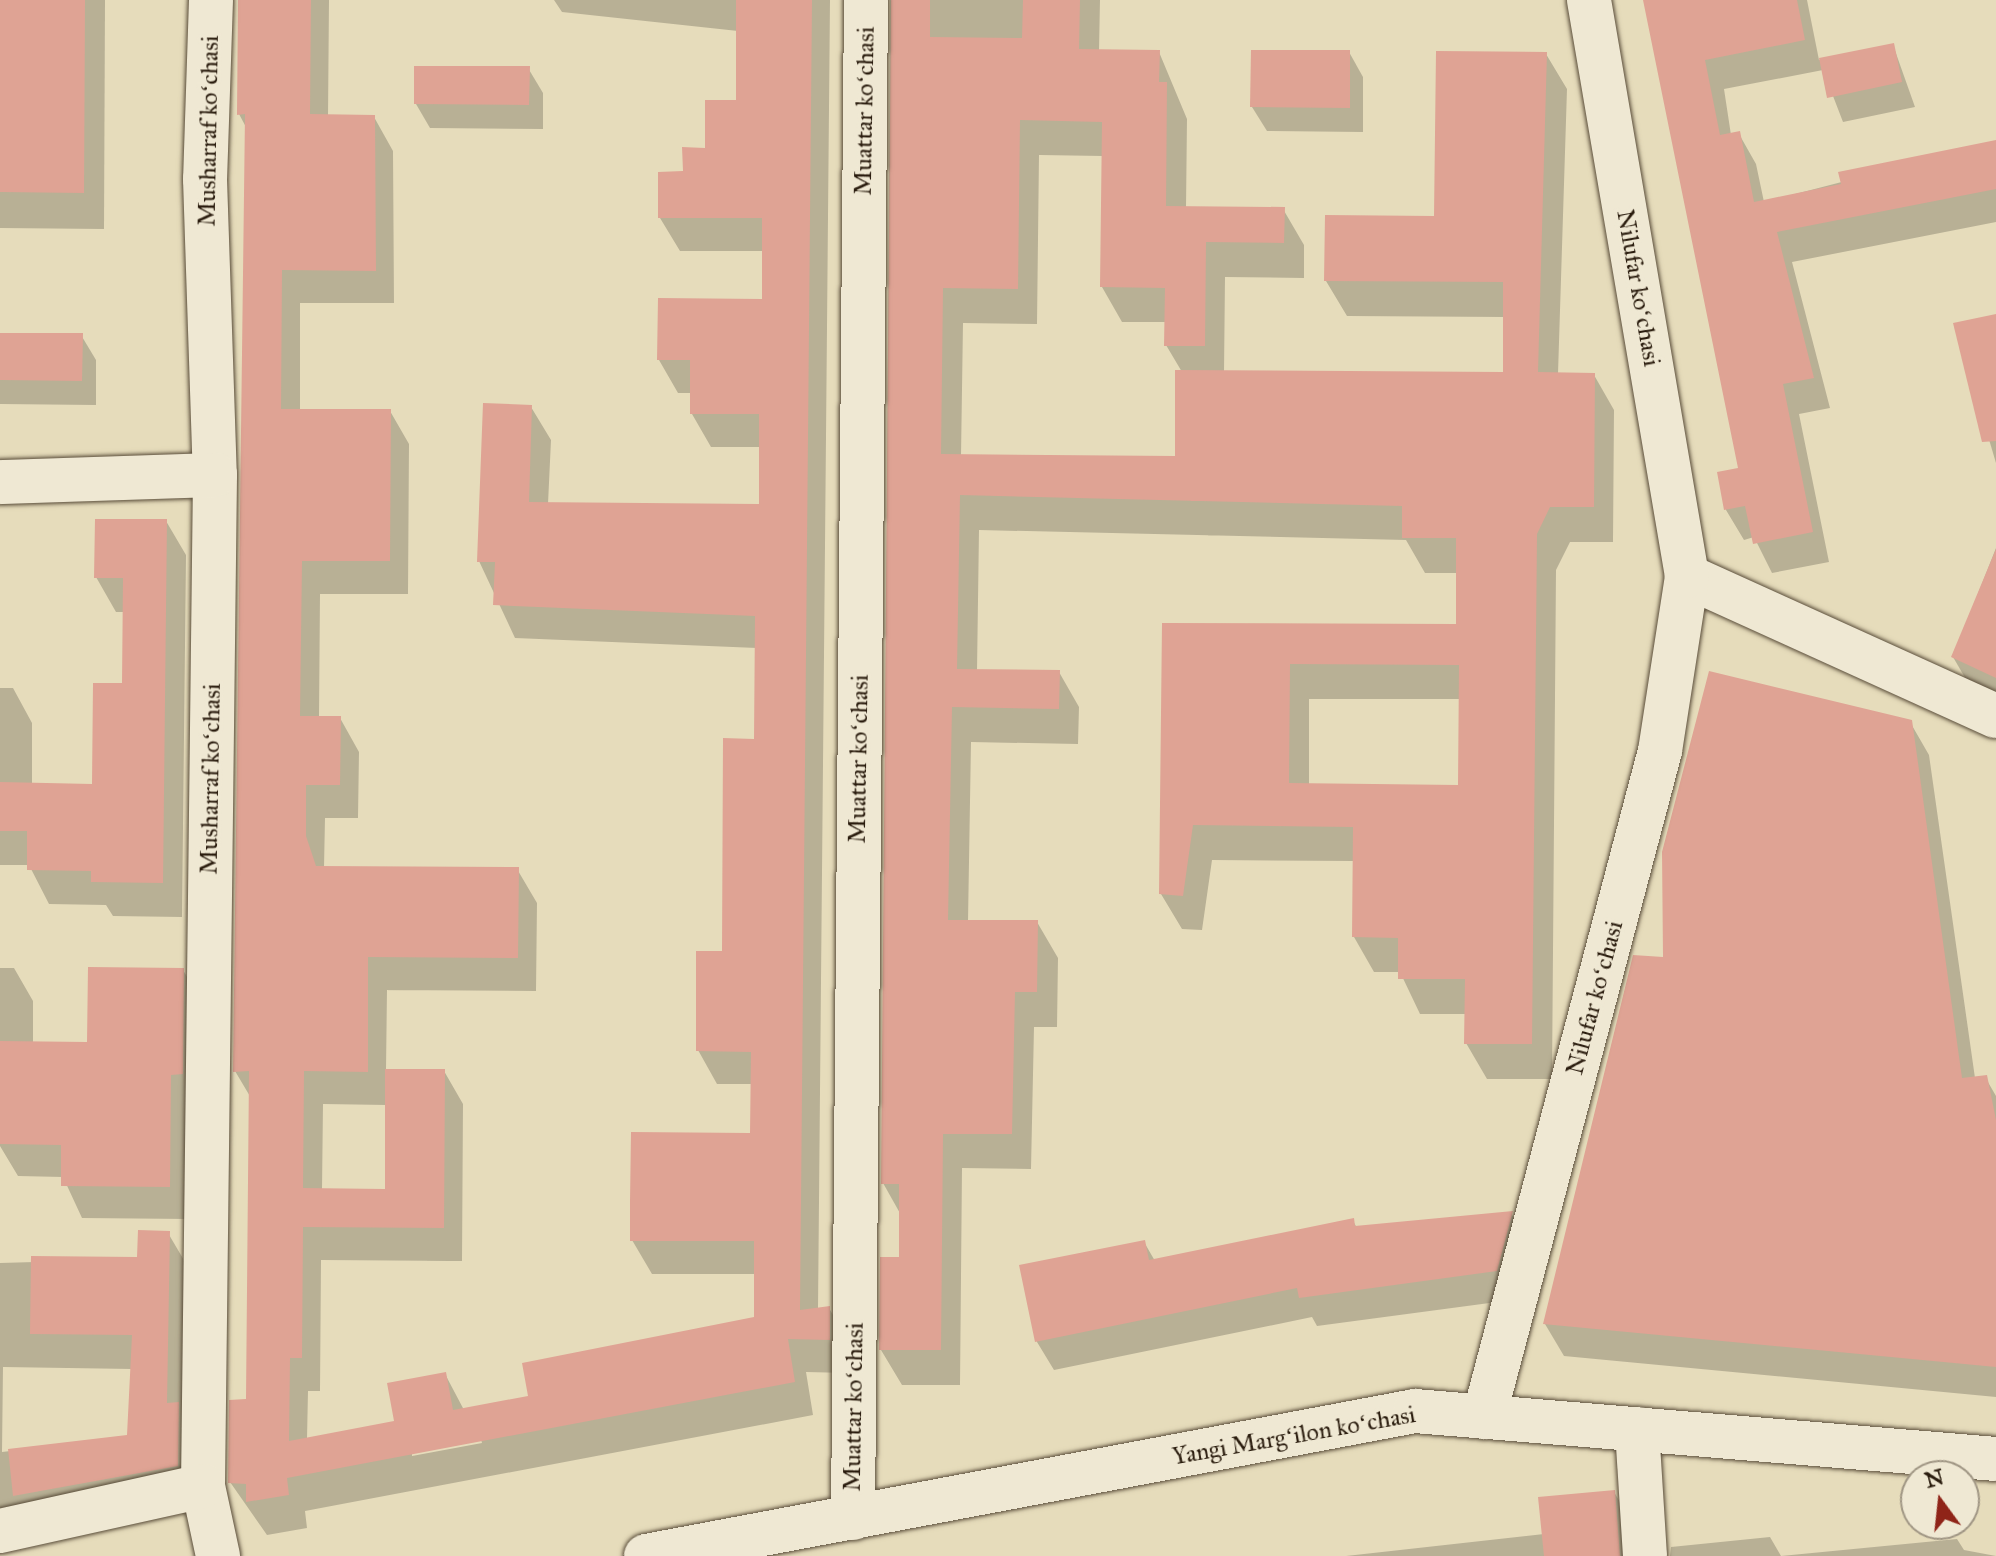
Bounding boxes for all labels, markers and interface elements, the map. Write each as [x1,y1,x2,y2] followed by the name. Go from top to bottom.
[849,26,881,196] street label: Muattar koʻchasi
[193,35,225,227] street label: Musharraf koʻchasi
[1610,207,1666,369] street label: Nilufar koʻchasi
[843,674,875,844] street label: Muattar koʻchasi
[195,683,227,875] street label: Musharraf koʻchasi
[1561,918,1629,1078] street label: Nilufar koʻchasi
[838,1322,870,1492] street label: Muattar koʻchasi
[1170,1400,1418,1472] street label: Yangi Margʻilon koʻchasi
[1900,1460,1980,1540] north arrow
[1922,1463,1947,1494] text: N

